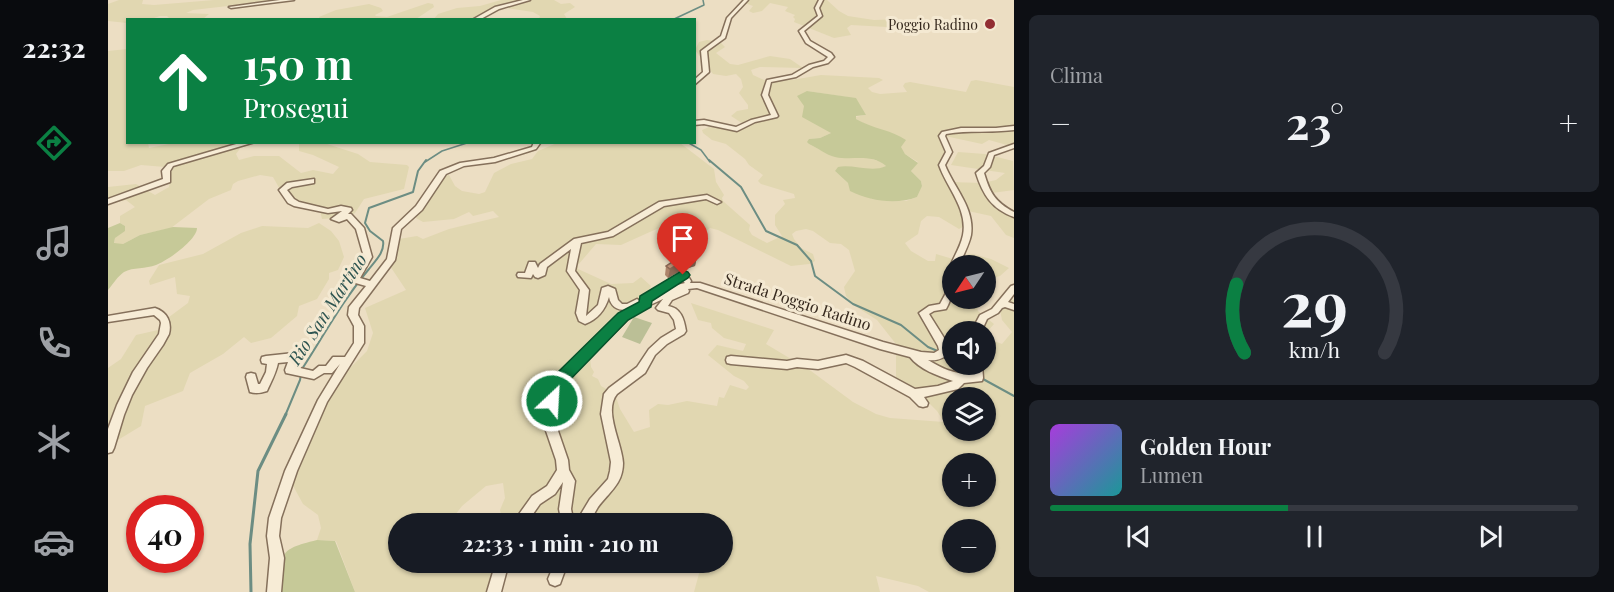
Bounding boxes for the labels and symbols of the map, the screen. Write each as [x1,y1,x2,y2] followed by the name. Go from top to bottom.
[888,15,978,34] place label: Poggio Radino
[983,17,997,31] marker: Poggio Radino
[657,213,708,275] pin
[282,249,372,370] water label: Rio San Martino
[942,255,996,309] north arrow
[722,267,874,335] street label: Strada Poggio Radino
[520,369,584,433] position arrow
[126,495,204,573] speed limit sign: 40

